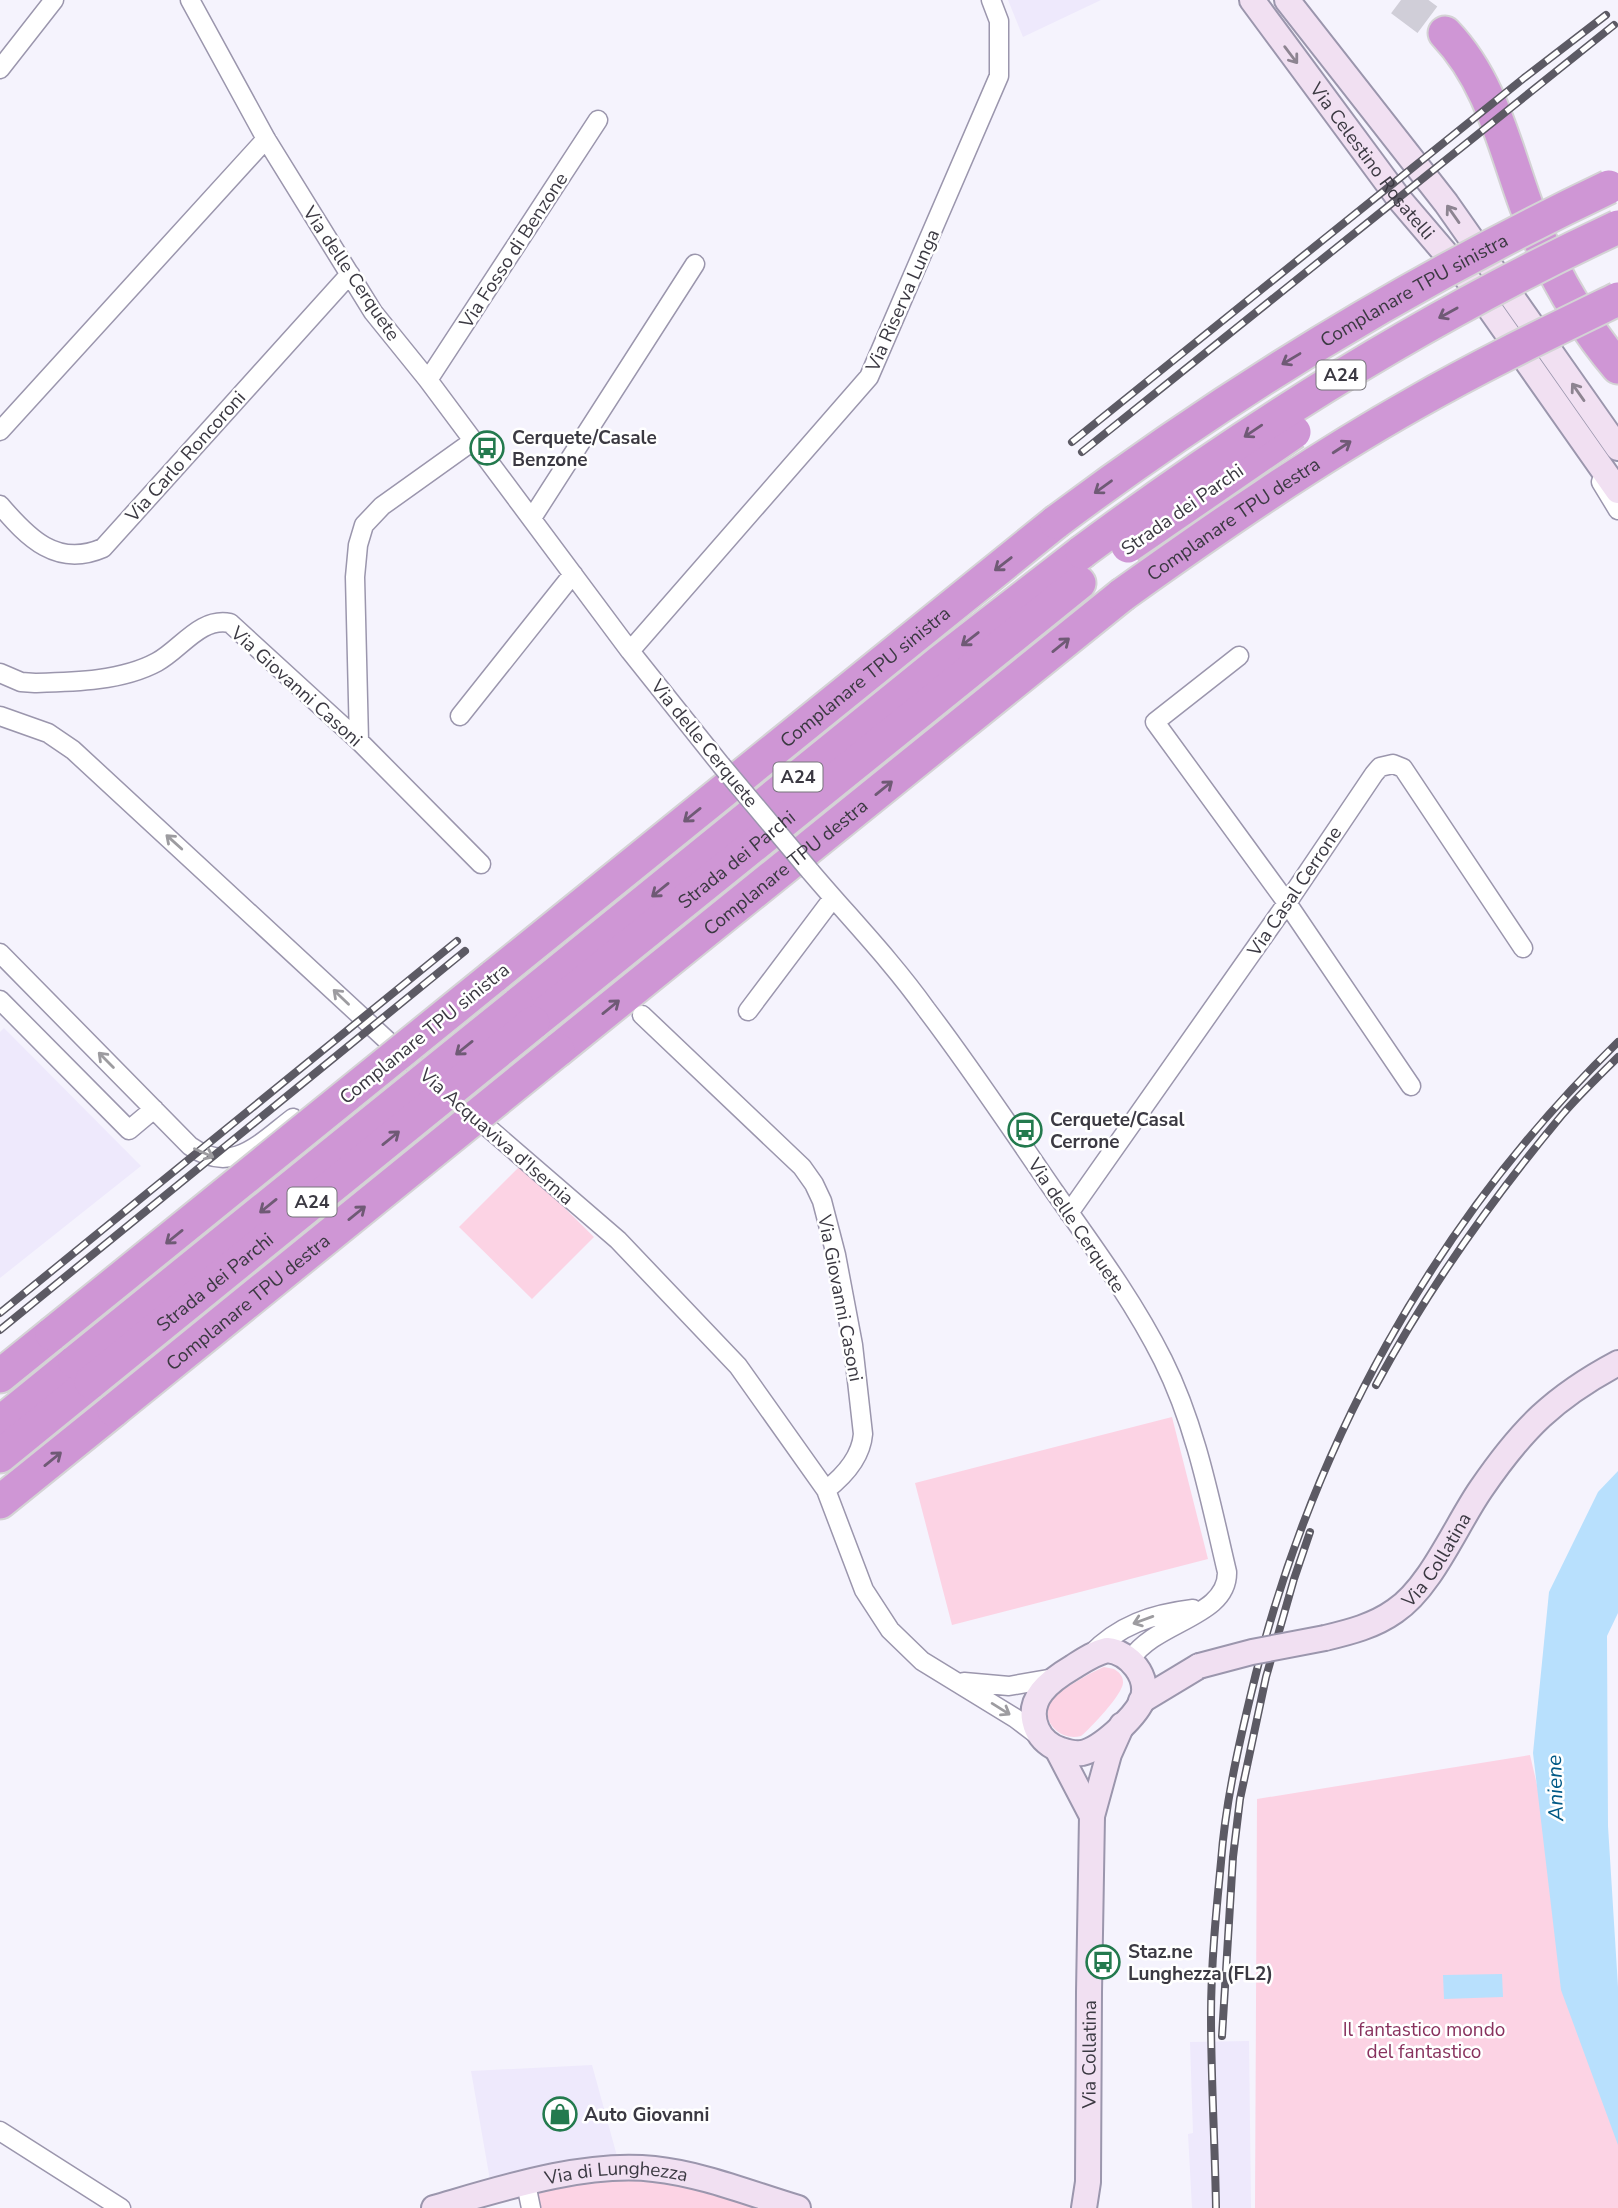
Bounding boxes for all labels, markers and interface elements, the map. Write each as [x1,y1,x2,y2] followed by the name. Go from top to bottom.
[1284,45,1299,64] one-way arrow
[1303,77,1440,246] street label: Via Celestino Rosatelli
[453,168,574,334] street label: Via Fosso di Benzone
[296,200,406,346] street label: Via delle Cerquete
[1446,205,1461,224] one-way arrow
[859,225,946,377] street label: Via Riserva Lunga
[1315,227,1513,354] street label: Complanare TPU sinistra
[1438,306,1458,320] one-way arrow
[1281,353,1301,367] one-way arrow
[1316,360,1366,390] road number: A24
[1571,383,1586,402] one-way arrow
[119,385,252,529] street label: Via Carlo Roncoroni
[1244,424,1263,438] one-way arrow
[512,425,657,473] place label: Cerquete/Casale Benzone
[468,429,506,467] bus stop icon: Cerquete/Casale Benzone
[1331,440,1351,454] one-way arrow
[1142,451,1325,587] street label: Complanare TPU destra
[1116,458,1249,562] street label: Strada dei Parchi
[1094,480,1113,494] one-way arrow
[994,557,1012,572] one-way arrow
[775,601,956,754] street label: Complanare TPU sinistra
[224,620,368,753] street label: Via Giovanni Casoni
[961,631,980,646] one-way arrow
[1051,637,1069,652] one-way arrow
[644,674,764,813] street label: Via delle Cerquete
[774,762,822,792] road number: A24
[874,780,892,795] one-way arrow
[698,793,874,942] street label: Complanare TPU destra
[673,805,801,915] street label: Strada dei Parchi
[684,807,702,823] one-way arrow
[1241,821,1348,963] street label: Via Casal Cerrone
[166,834,183,851] one-way arrow
[651,882,669,897] one-way arrow
[334,957,515,1110] street label: Complanare TPU sinistra
[332,989,350,1005] one-way arrow
[601,1000,620,1015] one-way arrow
[456,1040,474,1056] one-way arrow
[98,1052,115,1069] one-way arrow
[413,1062,579,1211] street label: Via Acquaviva d'Isernia
[1050,1107,1185,1155] place label: Cerquete/Casal Cerrone
[1006,1111,1044,1149] bus stop icon: Cerquete/Casal Cerrone
[382,1130,400,1146] one-way arrow
[193,1147,214,1160] one-way arrow
[1021,1152,1131,1298] street label: Via delle Cerquete
[288,1188,336,1217] road number: A24
[259,1199,277,1214] one-way arrow
[348,1205,366,1220] one-way arrow
[811,1212,869,1384] street label: Via Giovanni Casoni
[151,1227,279,1338] street label: Strada dei Parchi
[161,1228,336,1377] street label: Complanare TPU destra
[165,1229,183,1244] one-way arrow
[43,1452,62,1467] one-way arrow
[1396,1508,1478,1614] street label: Via Collatina
[1133,1615,1155,1627] one-way arrow
[990,1703,1010,1717] one-way arrow
[1540,1754,1570,1823] water label: Aniene
[1128,1939,1273,1987] place label: Staz.ne Lunghezza (FL2)
[1084,1943,1122,1981] bus stop icon: Staz.ne Lunghezza (FL2)
[1076,2000,1103,2110] street label: Via Collatina
[1343,2017,1505,2065] park label: Il fantastico mondo del fantastico
[541,2095,579,2133] shop icon: Auto Giovanni
[584,2102,709,2128] place label: Auto Giovanni
[542,2156,690,2192] street label: Via di Lunghezza

